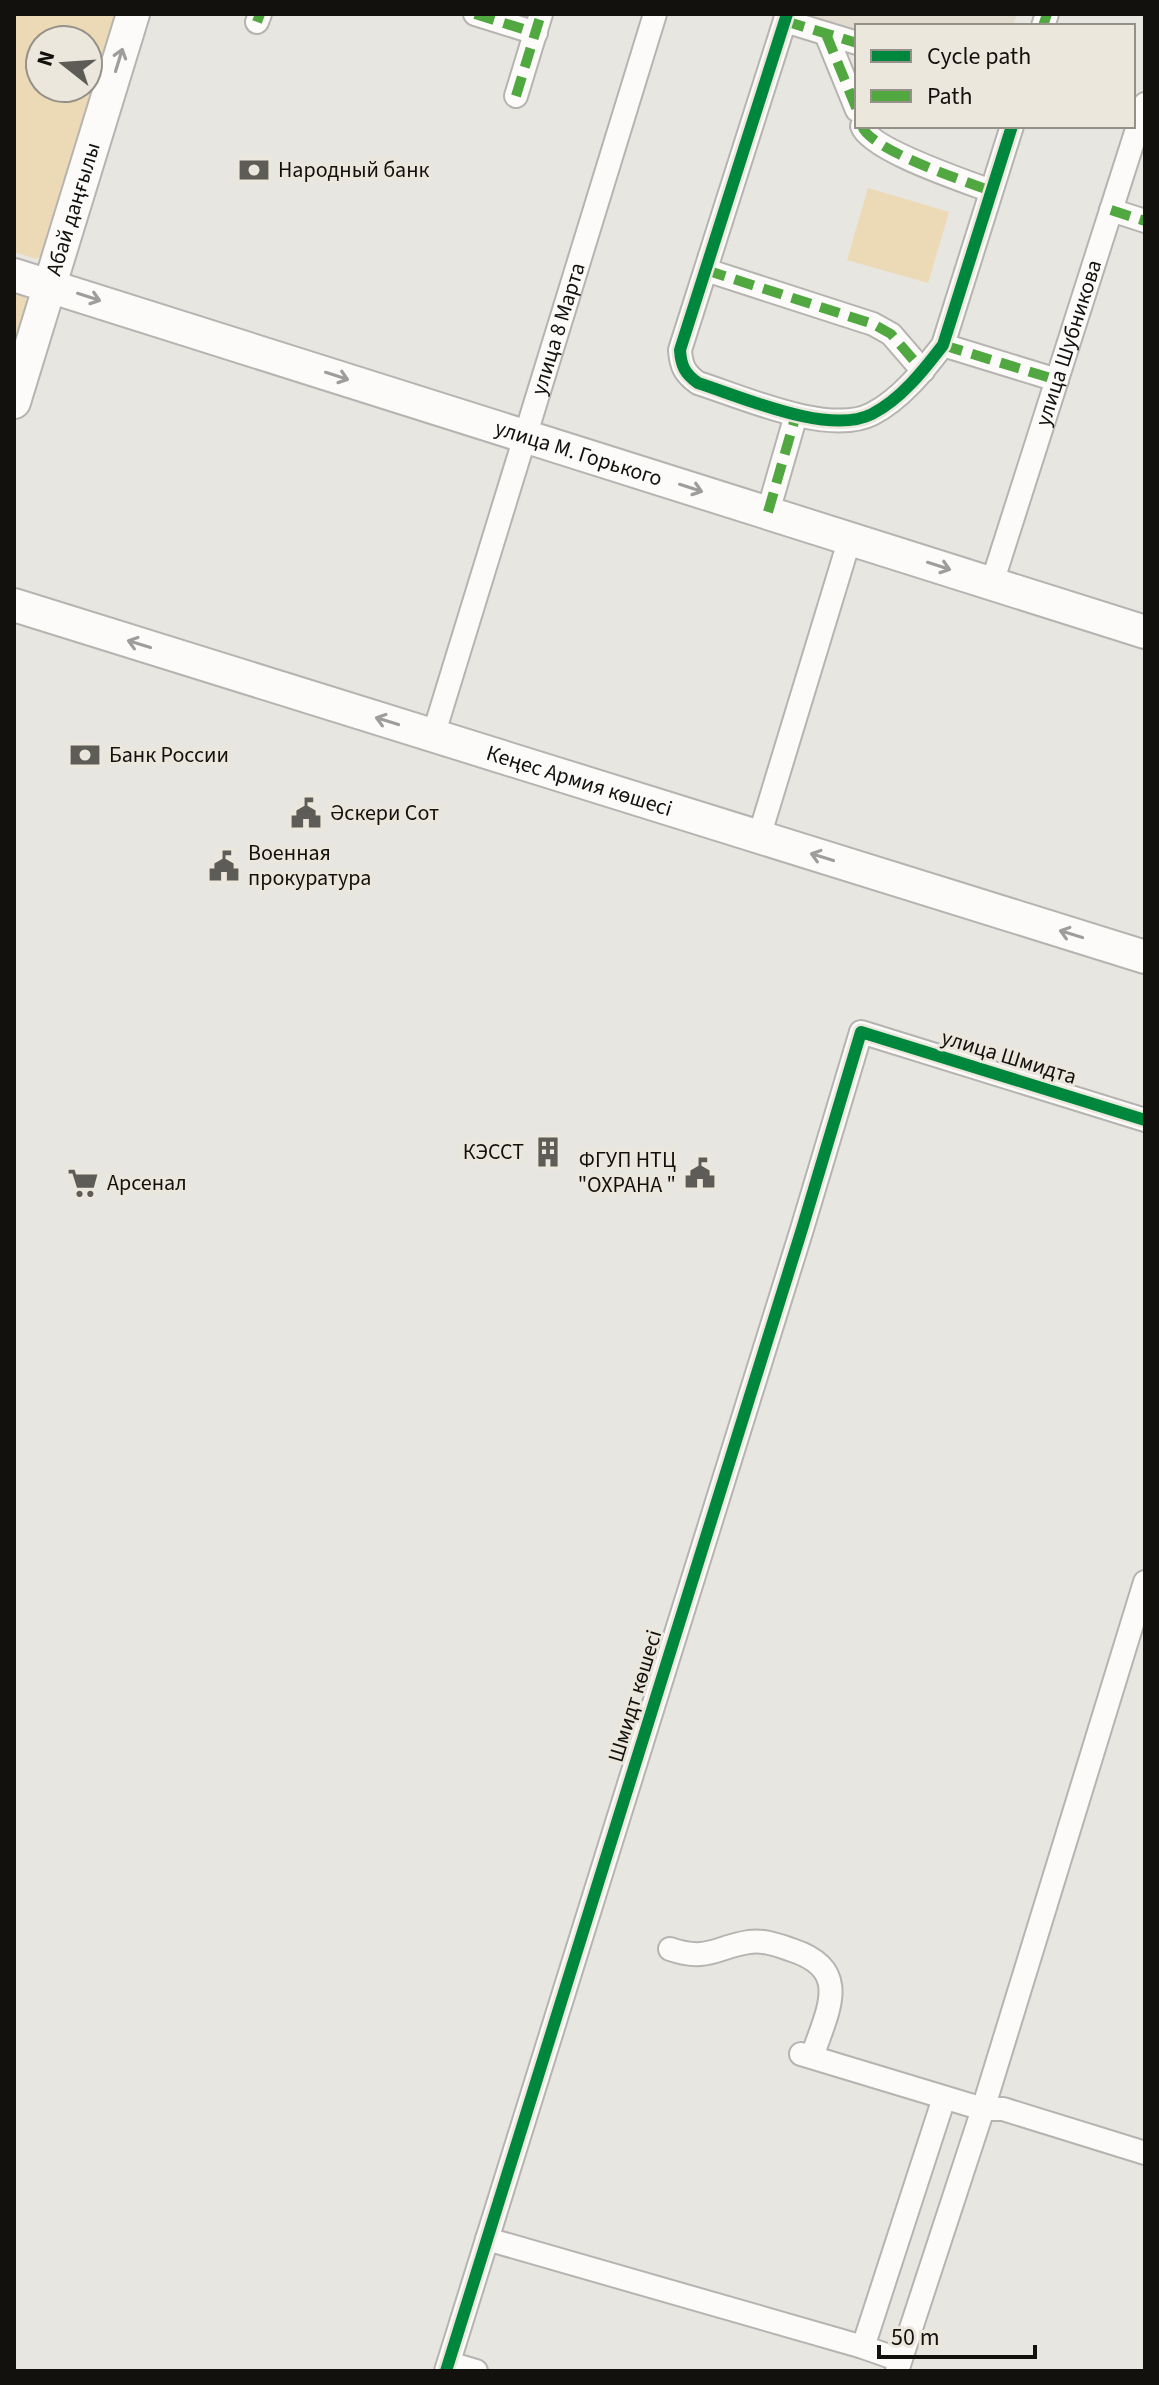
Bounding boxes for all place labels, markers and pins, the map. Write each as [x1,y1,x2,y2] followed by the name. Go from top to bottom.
[237,153,271,187] bank icon: Народный банк
[278,154,430,186] place label: Народный банк
[68,738,102,772] bank icon: Банк России
[109,739,229,771] place label: Банк России
[289,796,323,830] public building icon: Әскери Сот
[330,797,439,829] place label: Әскери Сот
[248,837,371,894] place label: Военная прокуратура
[207,849,241,883] public building icon: Военная прокуратура
[531,1135,565,1169] building icon: КЭССТ
[463,1136,524,1168] place label: КЭССТ
[578,1144,676,1201] place label: ФГУП НТЦ "ОХРАНА "
[683,1156,717,1190] public building icon: ФГУП НТЦ "ОХРАНА "
[66,1166,100,1200] supermarket icon: Арсенал
[107,1167,187,1199] place label: Арсенал

